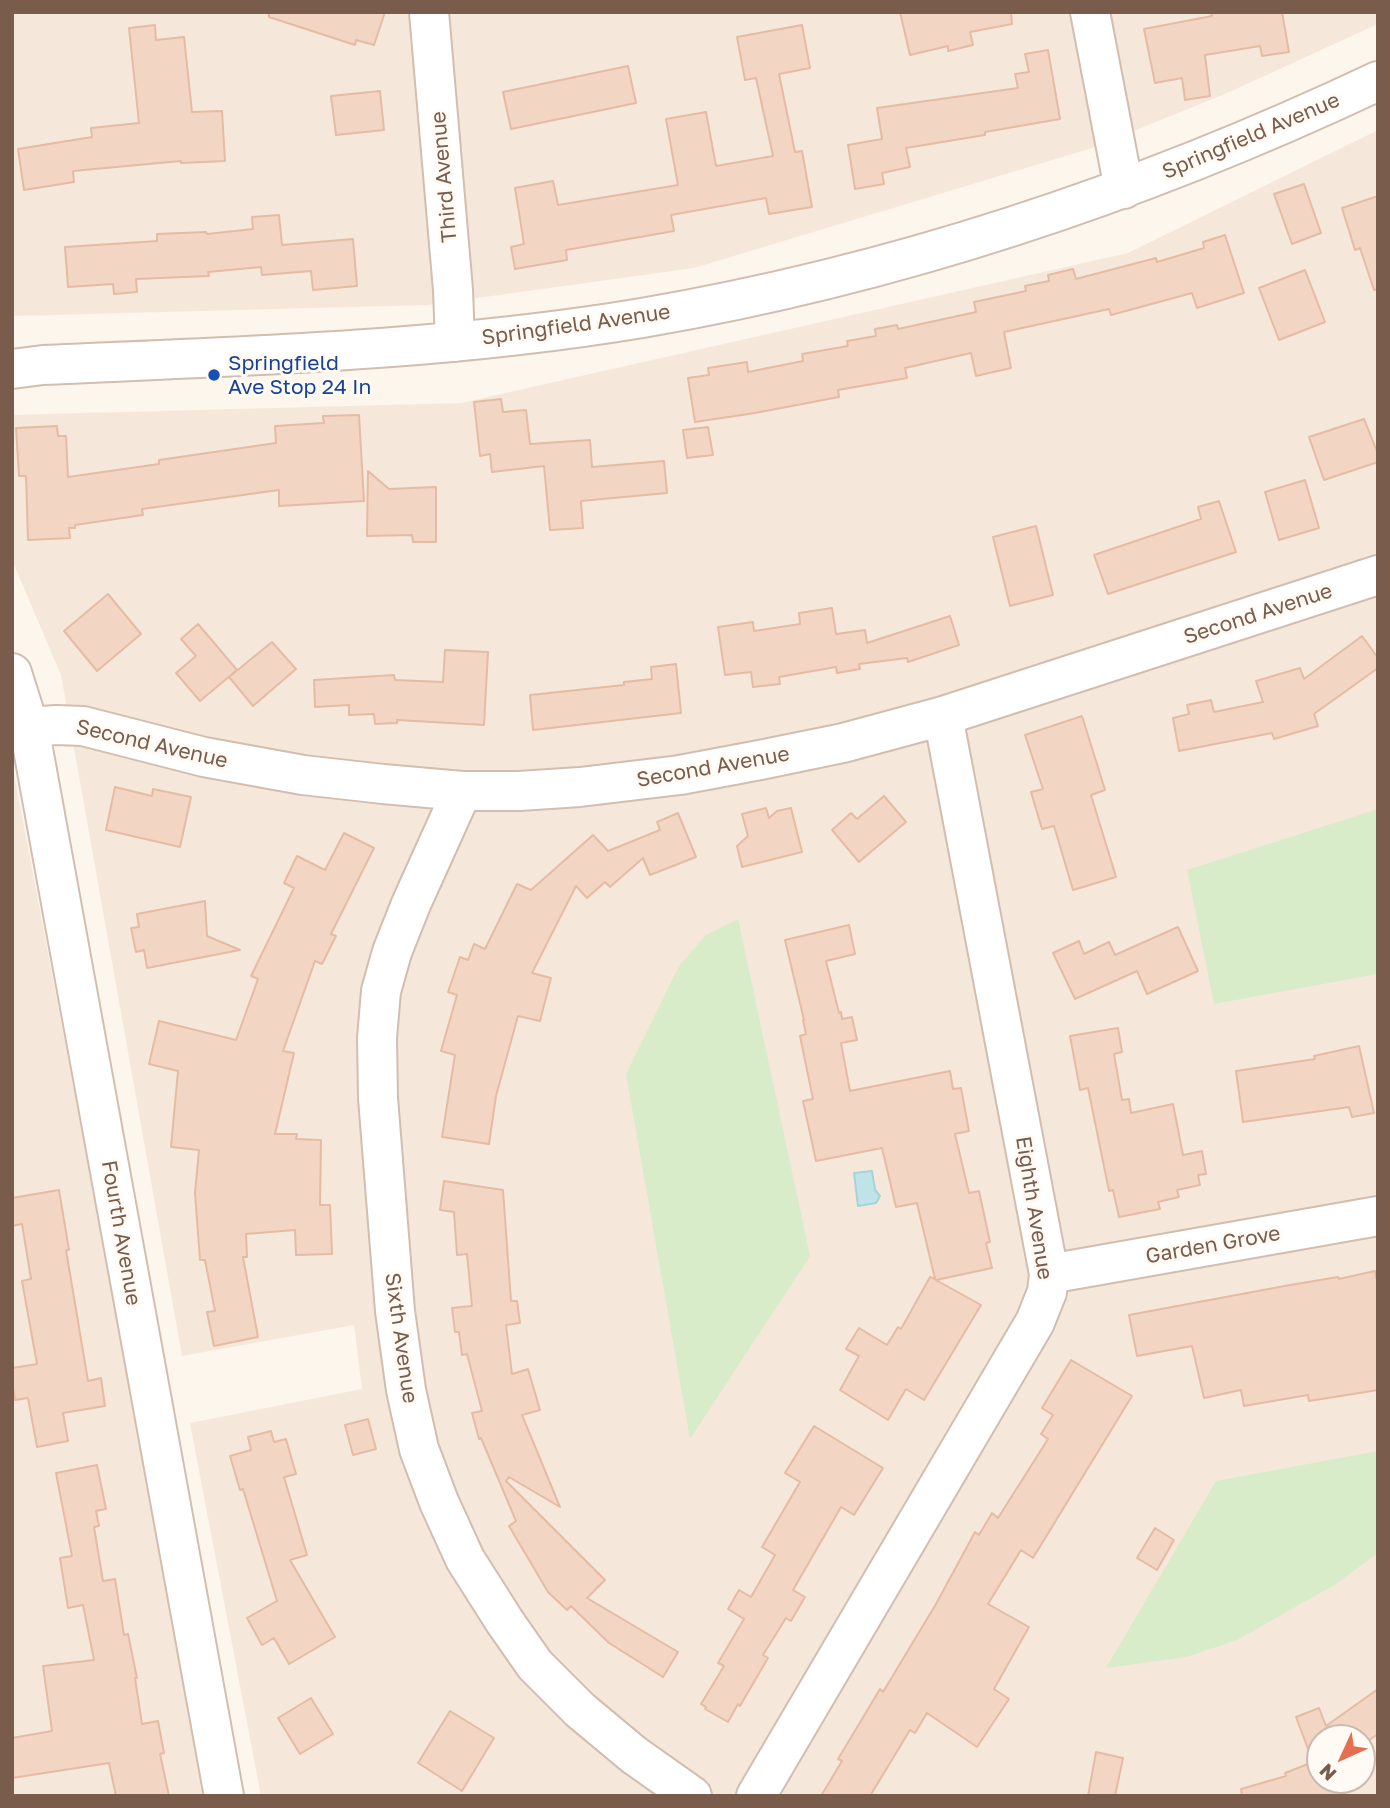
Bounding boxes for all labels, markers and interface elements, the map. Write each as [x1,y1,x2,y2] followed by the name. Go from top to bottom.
[1158,87,1344,185] street label: Springfield Avenue
[426,110,462,244] street label: Third Avenue
[480,299,672,351] street label: Springfield Avenue
[228,350,372,400] place label: Springfield Ave Stop 24 In
[206,367,222,383] marker: Springfield Ave Stop 24 In
[1180,578,1336,650] street label: Second Avenue
[74,714,230,774] street label: Second Avenue
[635,741,791,793] street label: Second Avenue
[1010,1135,1058,1281] street label: Eighth Avenue
[96,1158,146,1308] street label: Fourth Avenue
[1144,1221,1282,1269] street label: Garden Grove
[379,1271,423,1405] street label: Sixth Avenue
[1306,1724,1376,1794] north arrow
[1314,1760,1340,1786] text: N

